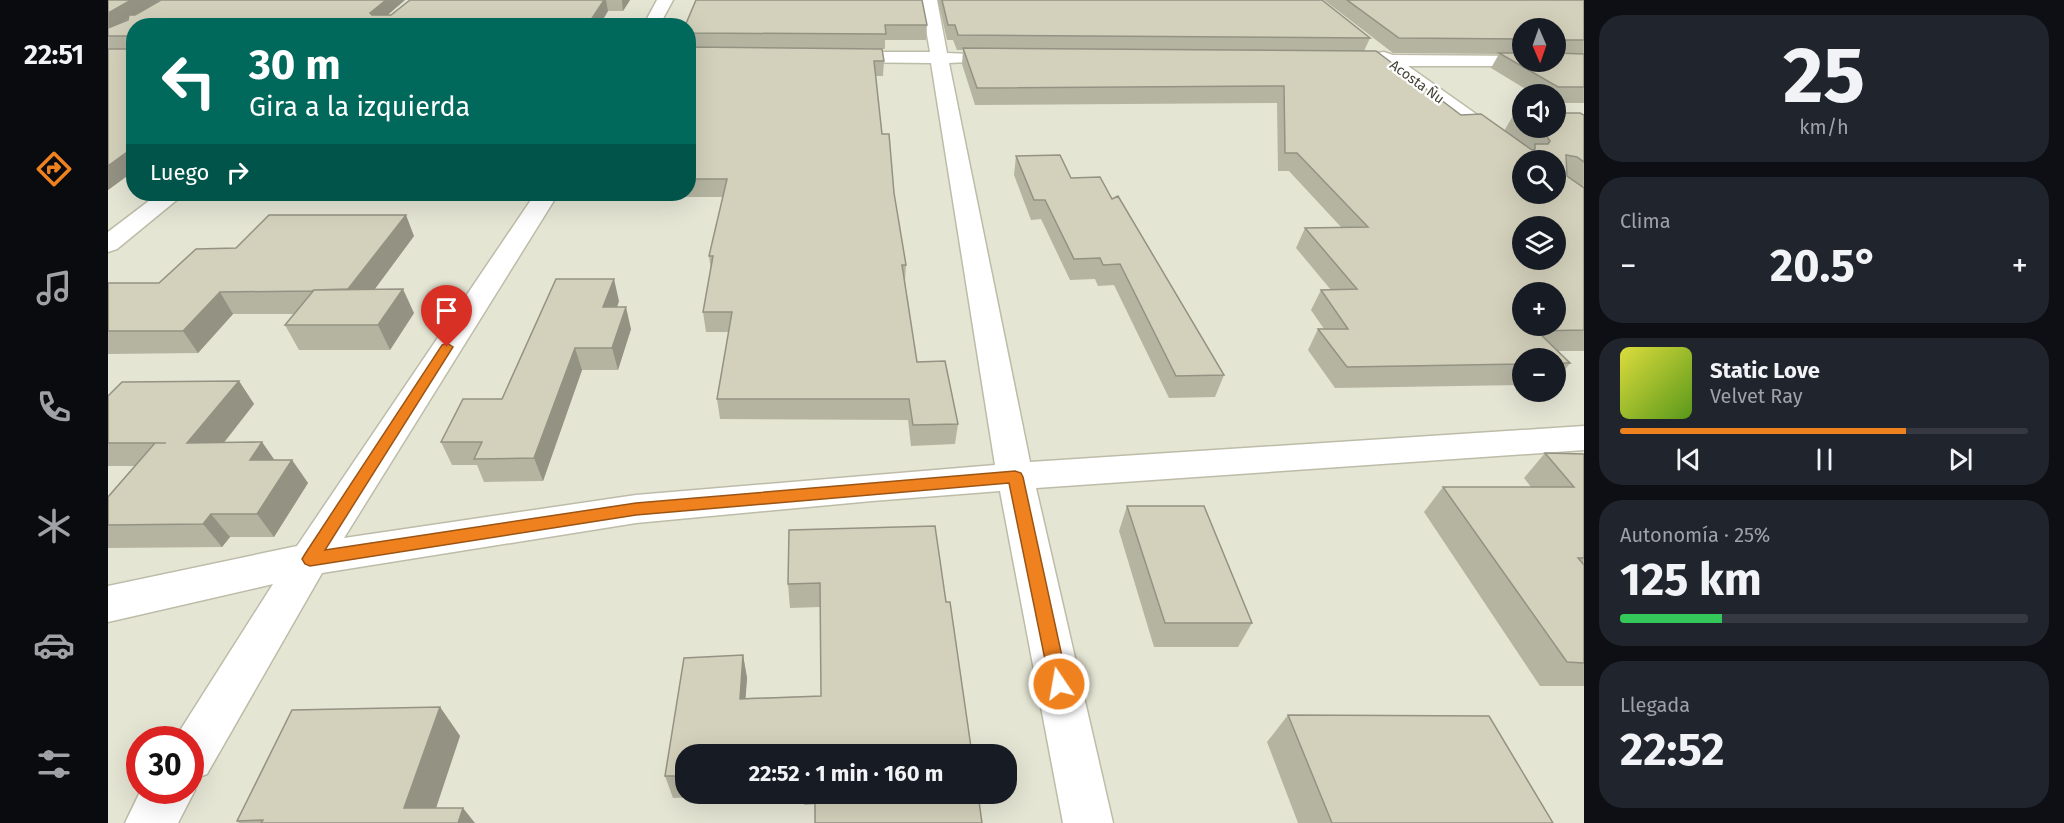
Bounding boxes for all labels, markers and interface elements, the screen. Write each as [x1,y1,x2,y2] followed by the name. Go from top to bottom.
[1512,18,1566,72] north arrow
[1512,18,1566,402] map controls
[1783,29,1865,123] text: 25
[24,39,84,71] text: 22:51
[249,40,341,90] text: 30 m
[150,42,228,120] icon: left
[1386,57,1448,107] street label: Acosta Ñu
[1512,84,1566,138] button: sound
[249,91,470,123] text: Gira a la izquierda
[1799,115,1849,139] text: km/h
[33,148,75,190] icon: directions
[1512,150,1566,204] button: search
[221,156,254,189] icon: right
[150,159,209,186] text: Luego
[1620,209,1671,233] text: Clima
[1512,216,1566,270] button: layers
[1770,239,1878,293] text: 20.5°
[1620,246,1637,286] text: −
[2012,246,2028,286] text: +
[33,267,75,309] icon: music
[1512,282,1566,336] button: +
[421,285,472,347] pin
[430,294,463,327] icon: arrive
[1512,348,1566,402] button: −
[1710,357,1820,384] text: Static Love
[1710,384,1803,408] text: Velvet Ray
[33,386,75,428] icon: phone
[1672,443,1705,476] icon: previous
[1808,443,1841,476] icon: pause
[1944,443,1977,476] icon: next
[33,505,75,547] icon: climate
[1620,523,1770,547] text: Autonomía · 25%
[1620,553,1762,607] text: 125 km
[33,624,75,666] icon: car
[1027,652,1091,716] position arrow
[1620,693,1690,717] text: Llegada
[1620,723,1724,777] text: 22:52
[126,726,204,804] speed limit sign: 30
[33,743,75,785] icon: filters
[749,760,943,787] text: 22:52 · 1 min · 160 m

